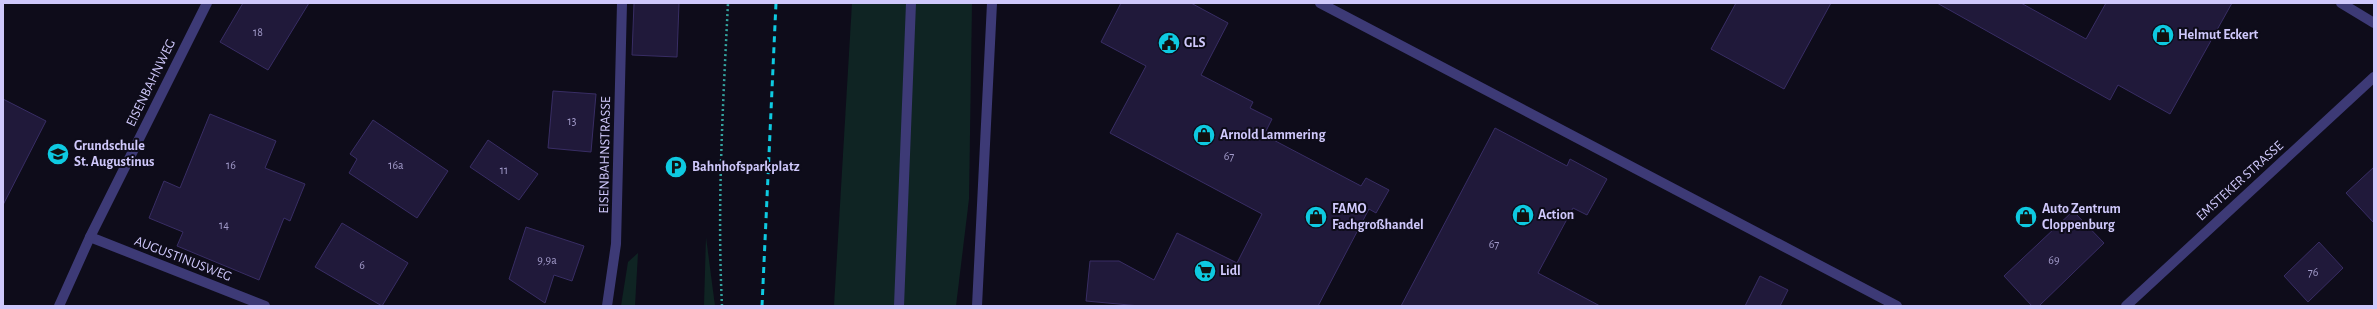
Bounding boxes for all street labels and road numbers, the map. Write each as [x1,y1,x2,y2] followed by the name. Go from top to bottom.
[124,37,178,129] street label: EISENBAHNWEG
[597,96,613,214] street label: EISENBAHNSTRASSE
[2194,138,2286,223] street label: EMSTEKER STRASSE
[132,234,234,284] street label: AUGUSTINUSWEG

